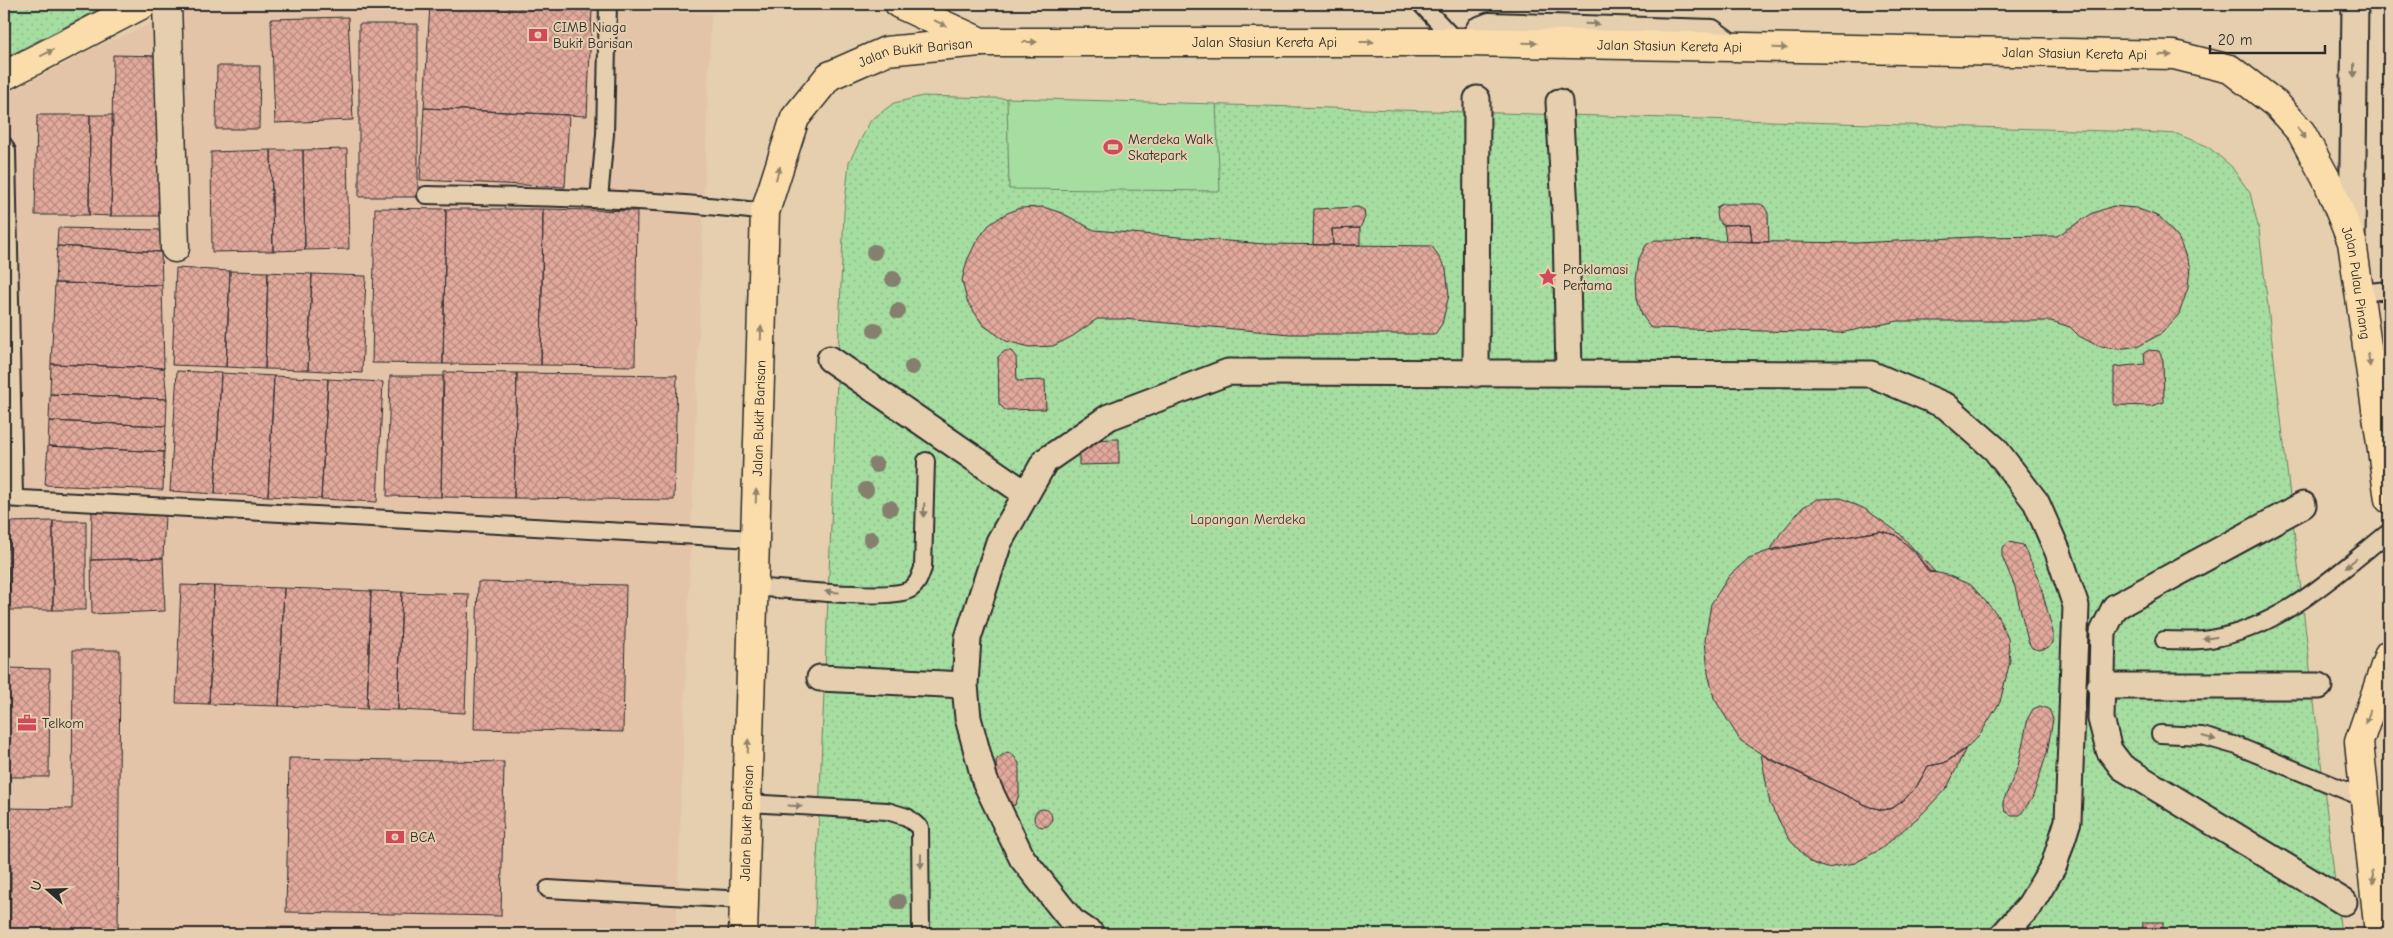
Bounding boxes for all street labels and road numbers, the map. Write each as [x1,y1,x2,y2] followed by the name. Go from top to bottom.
[1192,34,1337,51] street label: Jalan Stasiun Kereta Api
[856,35,973,71] street label: Jalan Bukit Barisan
[1597,36,1742,56] street label: Jalan Stasiun Kereta Api
[2002,44,2147,64] street label: Jalan Stasiun Kereta Api
[2338,224,2374,341] street label: Jalan Pulau Pinang
[749,360,769,477] street label: Jalan Bukit Barisan
[737,765,757,881] street label: Jalan Bukit Barisan

